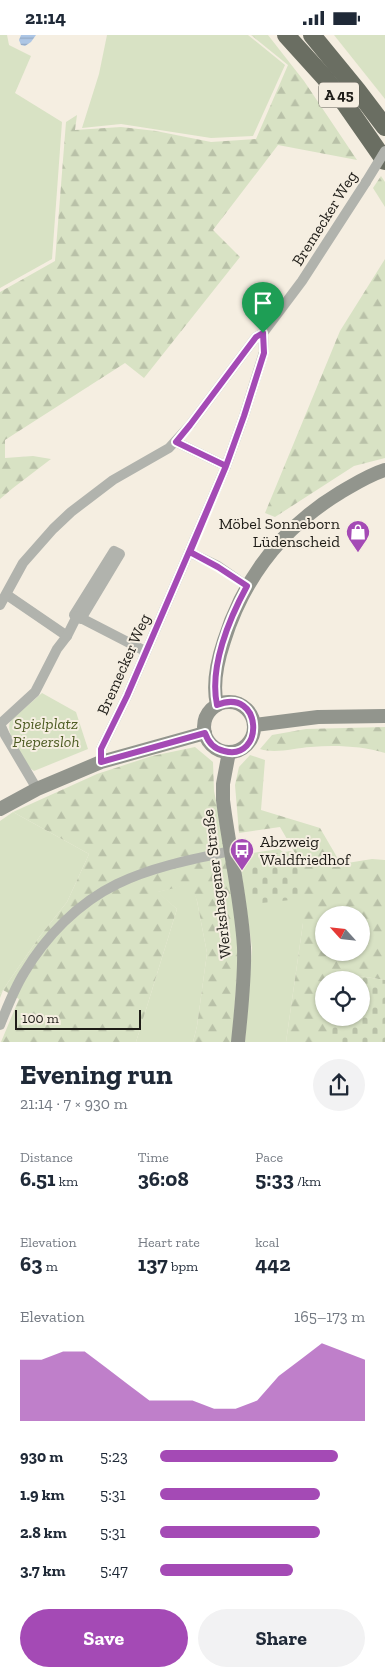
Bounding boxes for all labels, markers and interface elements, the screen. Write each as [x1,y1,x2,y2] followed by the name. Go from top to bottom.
[25,6,66,29] text: 21:14
[319,83,359,107] road number: A 45
[288,167,361,269] street label: Bremecker Weg
[242,282,284,333] pin
[249,289,277,317] icon: arrive
[219,514,341,551] place label: Möbel Sonneborn Lüdenscheid
[345,519,371,553] shop icon: Möbel Sonneborn Lüdenscheid
[93,611,154,718] street label: Bremecker Weg
[12,714,80,751] park label: Spielplatz Piepersloh
[198,808,235,960] street label: Werkshagener Straße
[260,832,352,869] place label: Abzweig Waldfriedhof
[229,837,255,871] bus stop icon: Abzweig Waldfriedhof
[315,906,370,961] north arrow
[315,906,370,1026] map controls
[315,971,370,1026] button: locate
[15,1007,141,1030] scale bar
[22,1010,59,1027] text: 100 m
[20,1058,173,1091] text: Evening run
[313,1059,365,1111] button: share
[20,1094,128,1113] text: 21:14 · 7 × 930 m
[20,1149,73,1166] text: Distance
[138,1149,169,1166] text: Time
[255,1149,283,1166] text: Pace
[20,1166,56,1191] text: 6.51
[138,1166,189,1191] text: 36:08
[255,1166,294,1191] text: 5:33
[56,1173,78,1190] text: km
[294,1173,321,1190] text: /km
[20,1234,77,1251] text: Elevation
[138,1234,200,1251] text: Heart rate
[255,1234,279,1251] text: kcal
[20,1251,42,1276] text: 63
[138,1251,168,1276] text: 137
[255,1251,291,1276] text: 442
[42,1258,58,1275] text: m
[168,1258,198,1275] text: bpm
[20,1307,85,1326] text: Elevation
[294,1307,365,1326] text: 165–173 m
[20,1447,63,1466] text: 930 m
[100,1447,128,1466] text: 5:23
[20,1485,65,1504] text: 1.9 km
[100,1485,126,1504] text: 5:31
[20,1523,67,1542] text: 2.8 km
[100,1523,126,1542] text: 5:31
[20,1561,66,1580] text: 3.7 km
[100,1561,128,1580] text: 5:47
[20,1609,188,1667] button: Save
[198,1609,365,1667] button: Share

